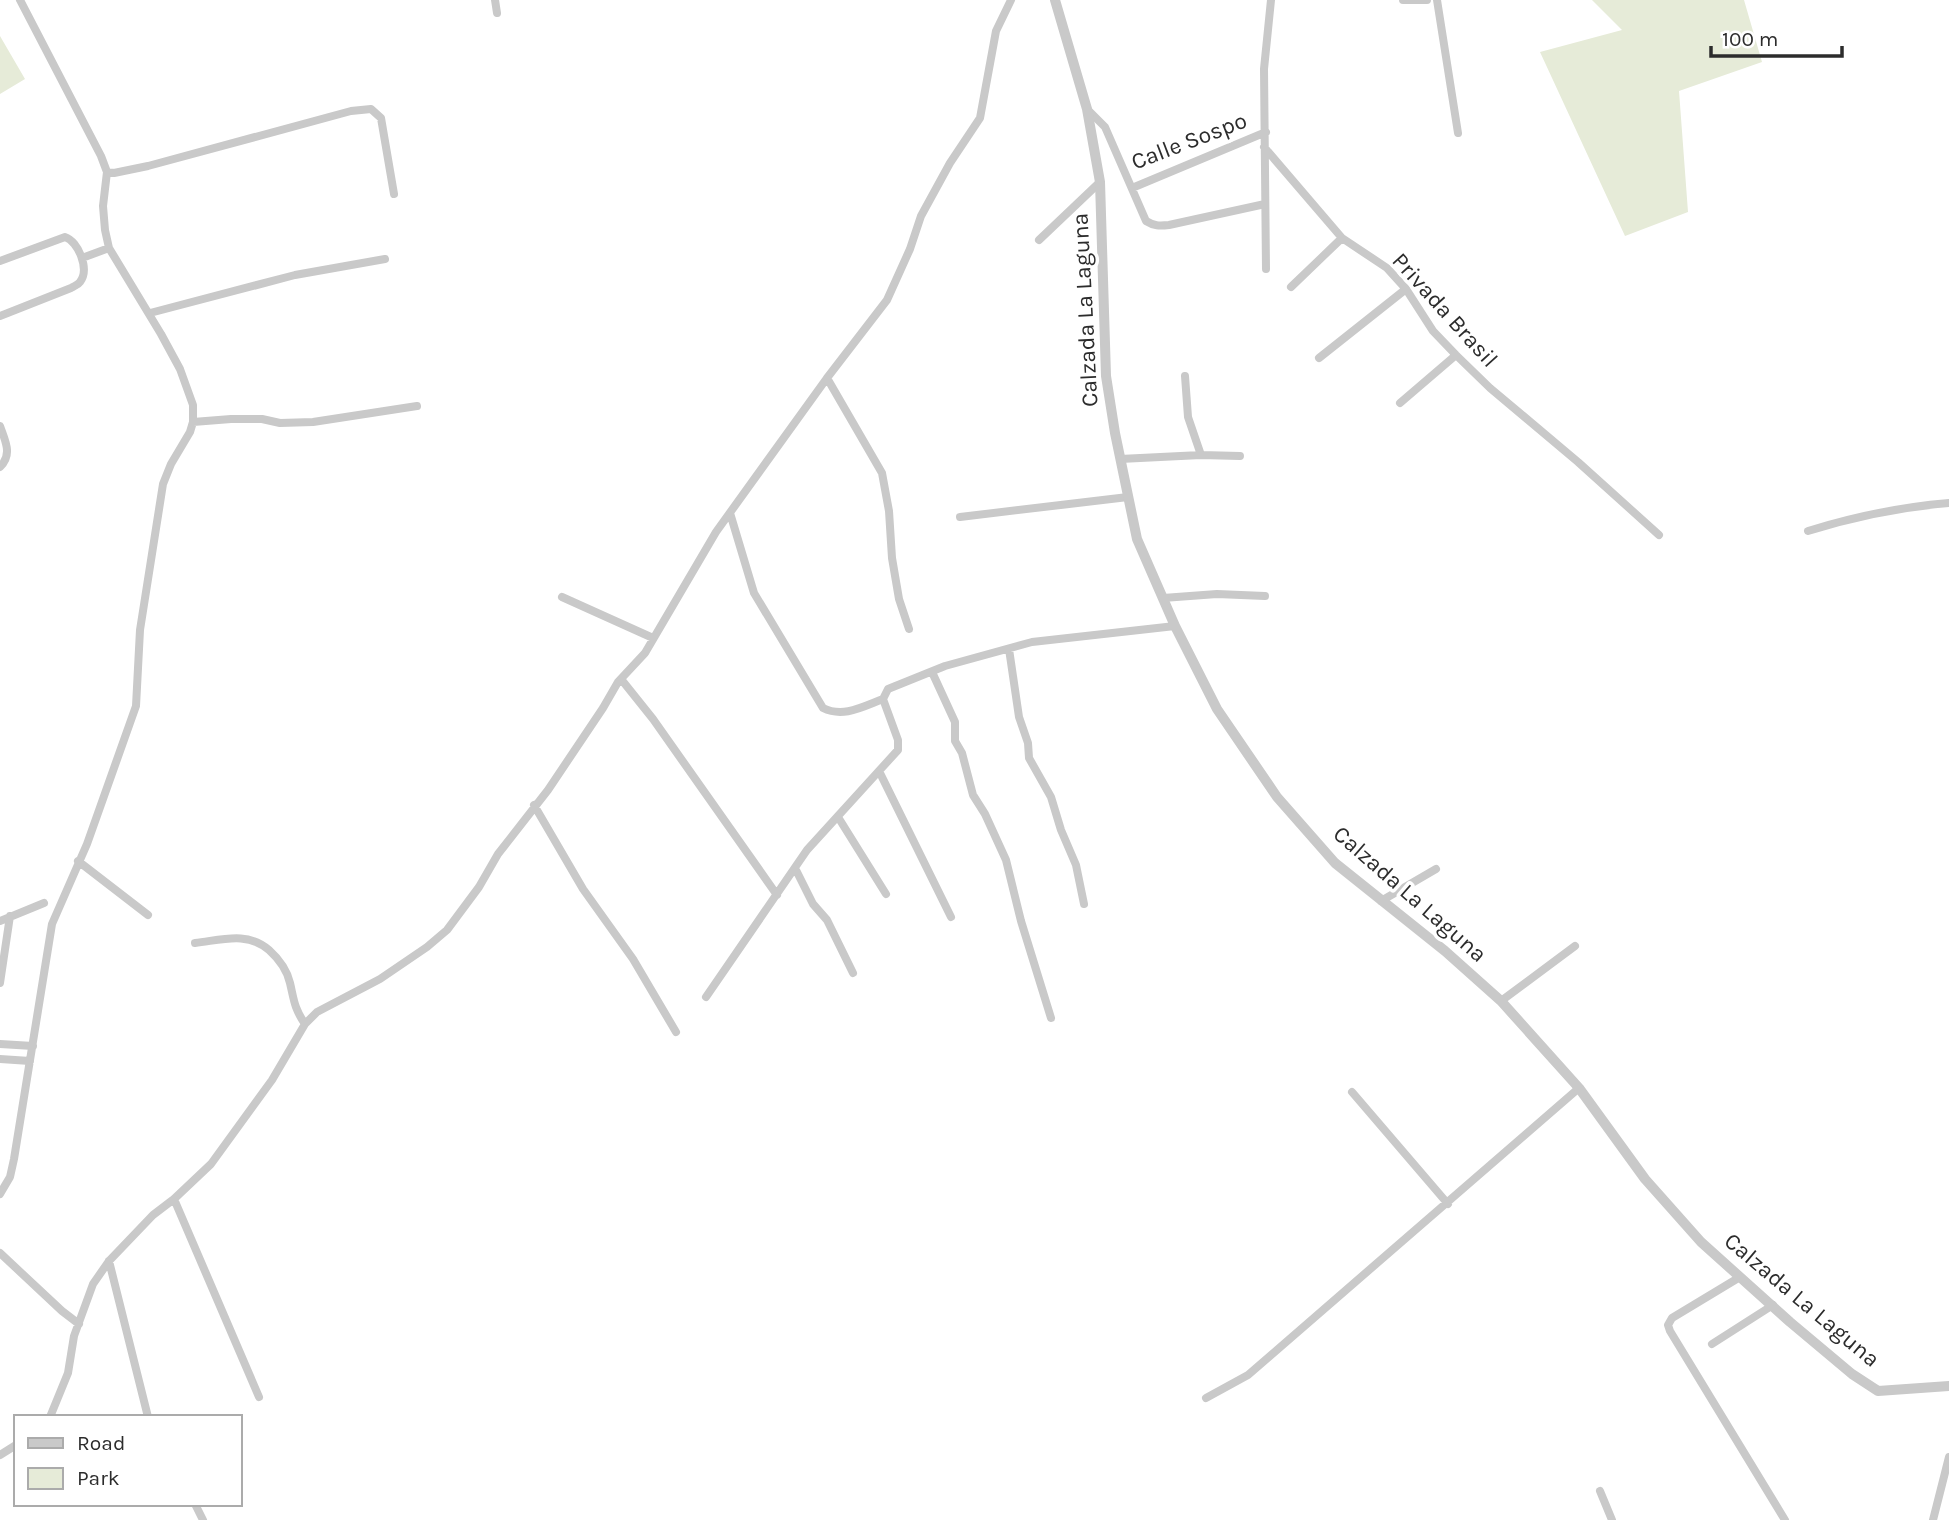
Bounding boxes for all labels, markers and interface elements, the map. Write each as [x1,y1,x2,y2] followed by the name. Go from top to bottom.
[1711,14,1842,58] scale bar
[1722,27,1779,51] text: 100 m
[1127,107,1251,175] street label: Calle Sospo
[1066,212,1104,408] street label: Calzada La Laguna
[1387,247,1503,373] street label: Privada Brasil
[1328,820,1492,968] street label: Calzada La Laguna
[1719,1227,1885,1373] street label: Calzada La Laguna
[14,1415,242,1506] legend
[77,1431,125,1455] text: Road
[77,1466,120,1490] text: Park

